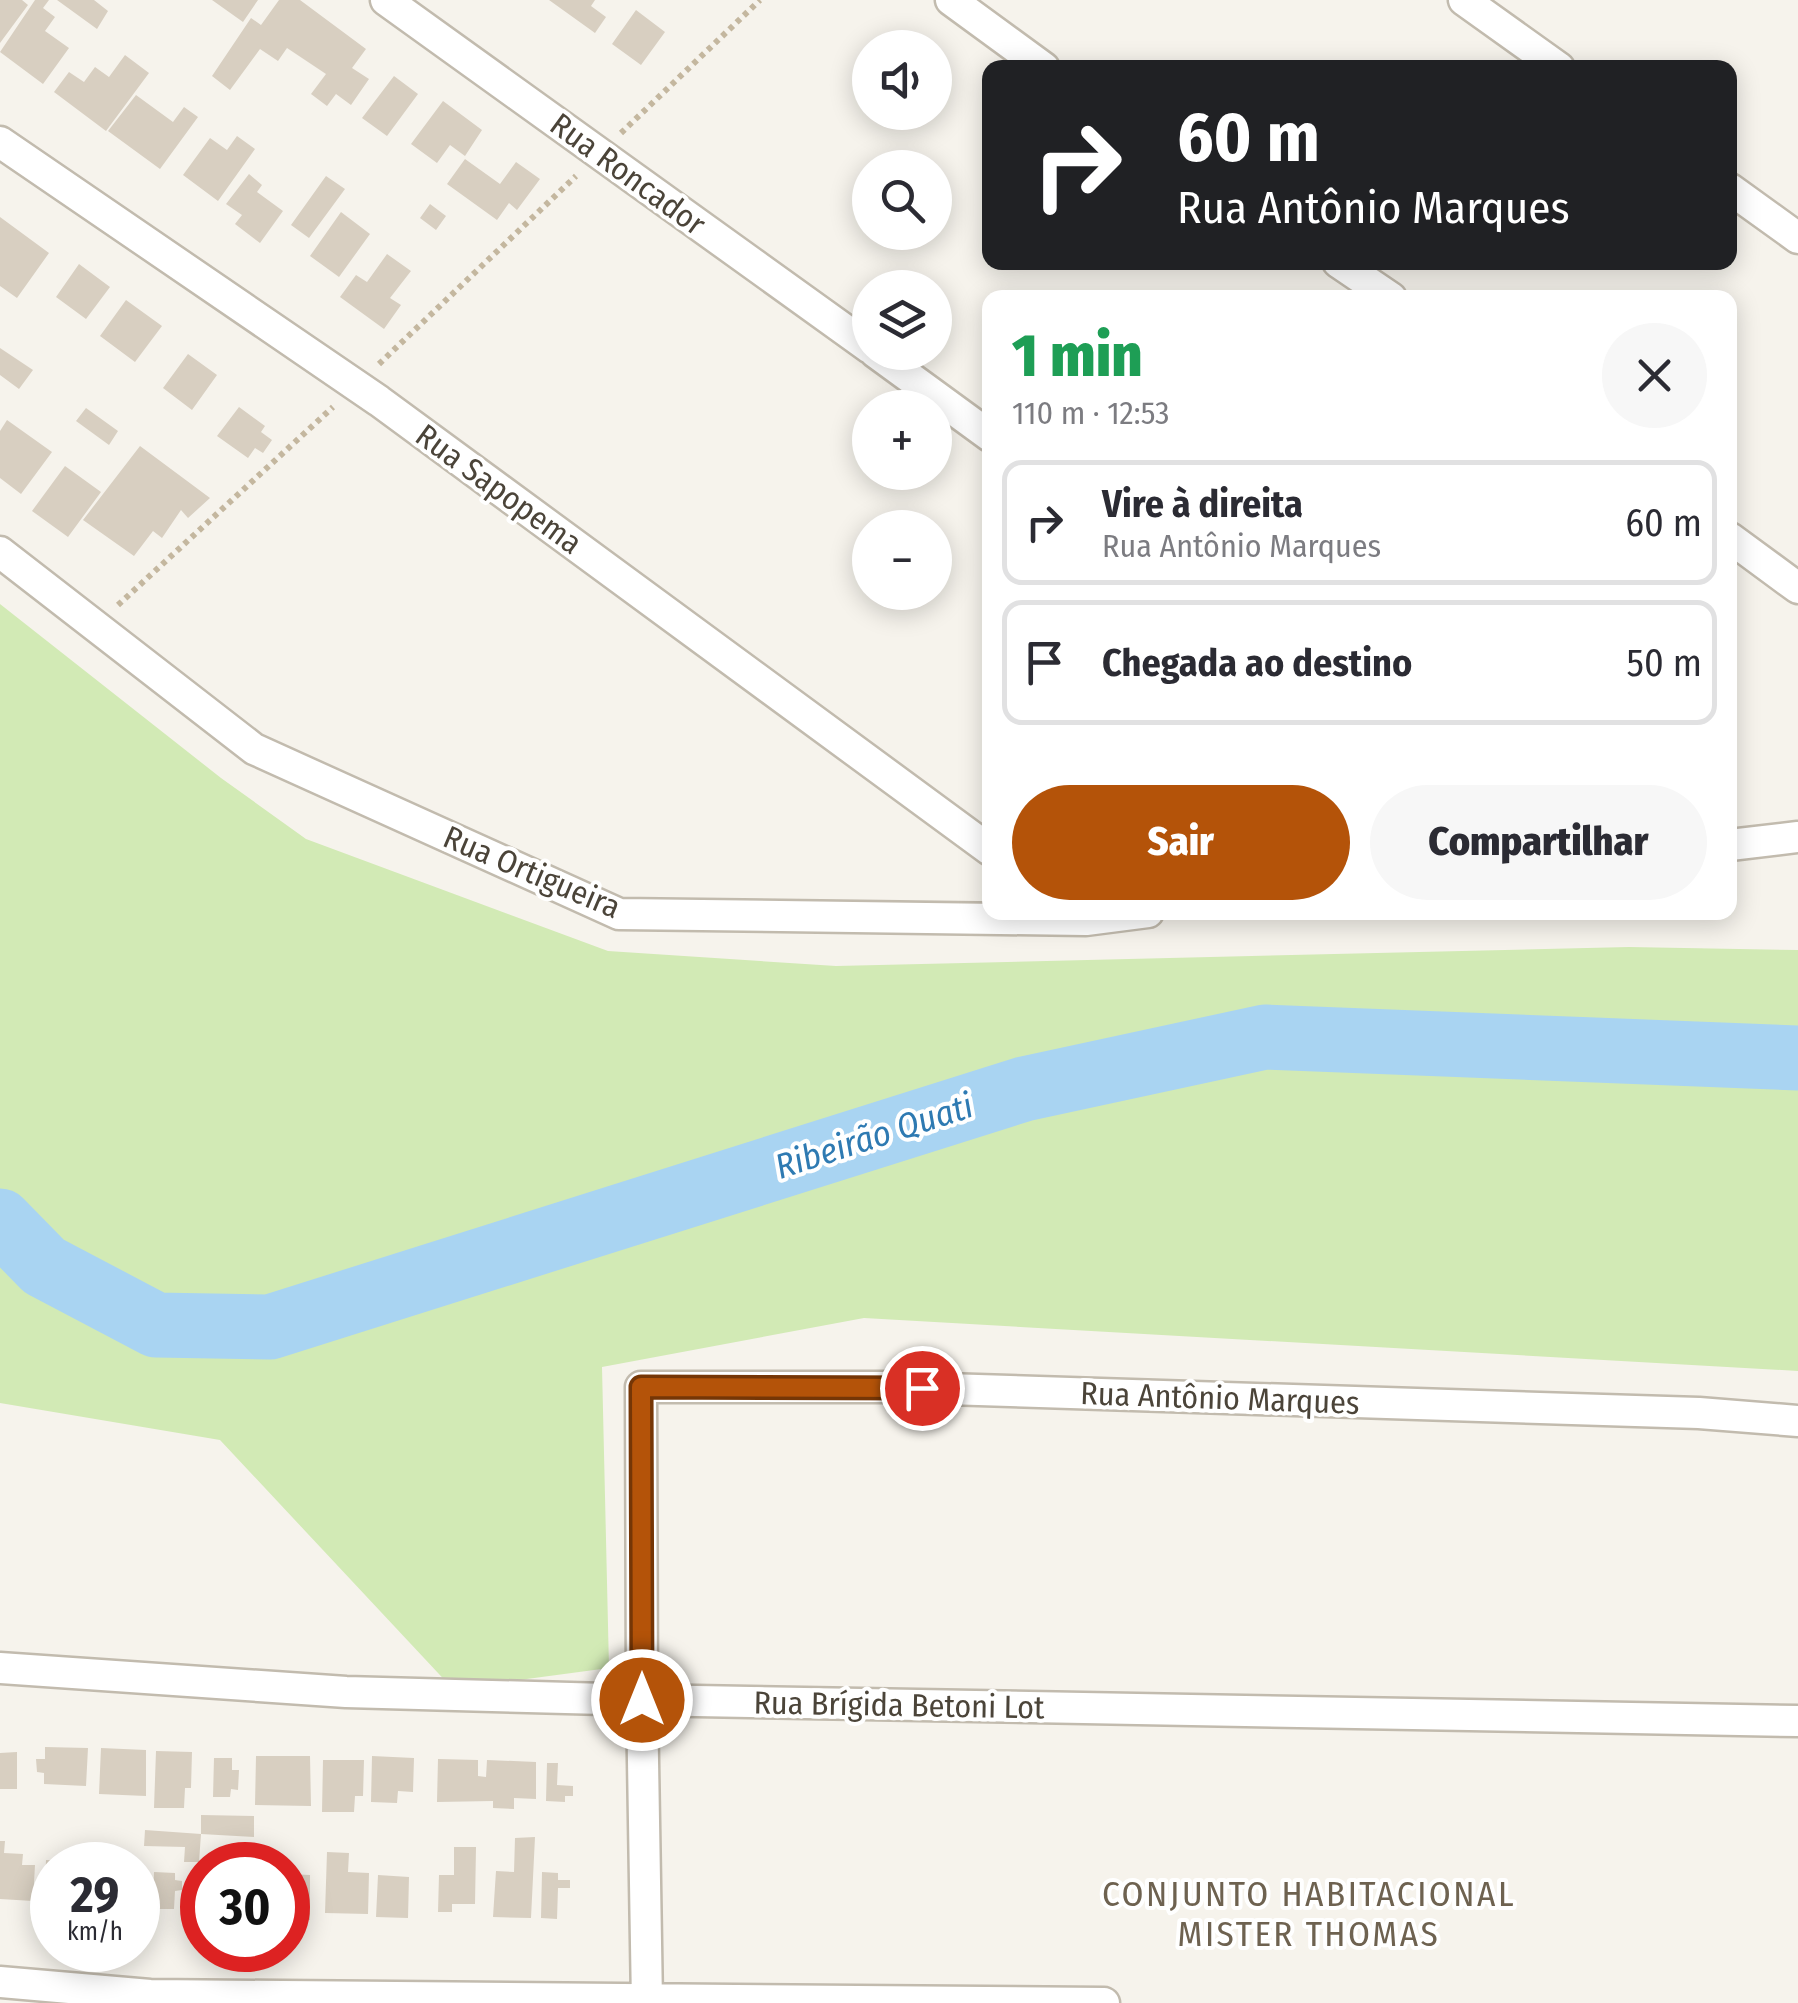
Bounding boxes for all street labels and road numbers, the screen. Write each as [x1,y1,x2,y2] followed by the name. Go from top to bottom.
[543,105,713,243] street label: Rua Roncador
[409,416,589,562] street label: Rua Sapopema
[438,818,626,926] street label: Rua Ortigueira
[1080,1374,1360,1422] street label: Rua Antônio Marques
[753,1683,1045,1727] street label: Rua Brígida Betoni Lot

